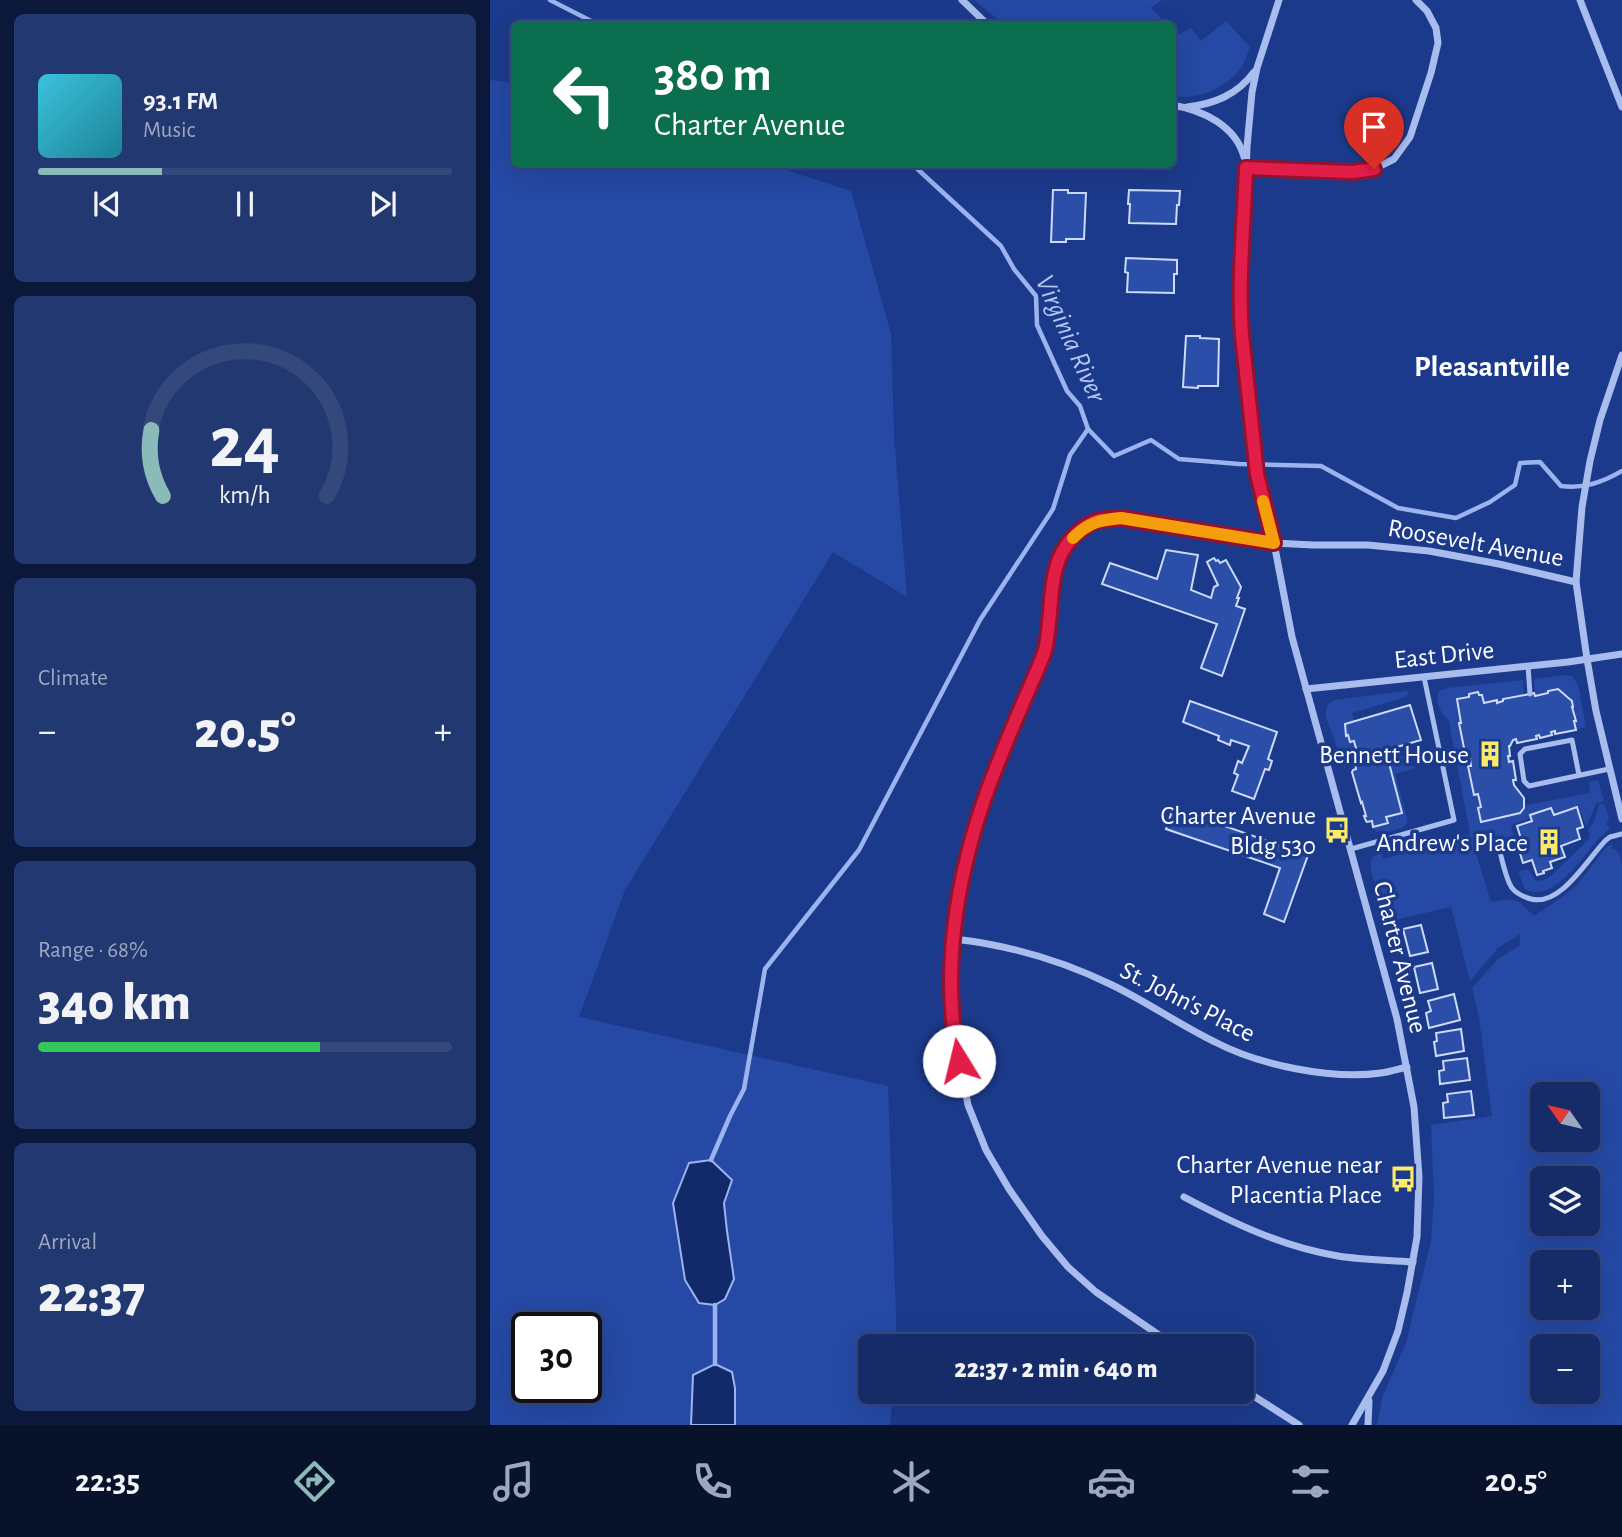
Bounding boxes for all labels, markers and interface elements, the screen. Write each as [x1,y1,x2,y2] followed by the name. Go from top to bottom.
[539,49,630,140] icon: left
[654,51,772,100] text: 380 m
[143,88,218,114] text: 93.1 FM
[1344,97,1404,169] pin
[1355,108,1393,146] icon: arrive
[654,109,846,141] text: Charter Avenue
[143,119,195,142] text: Music
[88,185,126,223] icon: previous
[226,185,264,223] icon: pause
[364,185,402,223] icon: next
[1030,271,1111,407] water label: Virginia River
[1414,352,1570,382] district label: Pleasantville
[210,409,280,482] text: 24
[219,483,271,508] text: km/h
[1386,515,1566,571] street label: Roosevelt Avenue
[1393,637,1495,673] street label: East Drive
[38,667,108,690] text: Climate
[194,705,296,757] text: 20.5°
[38,713,56,751] text: −
[434,713,452,751] text: +
[1475,739,1505,769] building icon: Bennett House
[1319,742,1469,768] place label: Bennett House
[1160,803,1316,859] place label: Charter Avenue Bldg 530
[1322,815,1352,845] bus stop icon: Charter Avenue Bldg 530
[1534,827,1564,857] building icon: Andrew's Place
[1376,830,1528,856] place label: Andrew's Place
[1369,879,1431,1036] street label: Charter Avenue
[38,939,148,962] text: Range · 68%
[1116,957,1259,1047] street label: St. John's Place
[38,977,191,1029] text: 340 km
[922,1024,996,1098] position arrow
[1530,1082,1600,1152] north arrow
[1530,1082,1600,1404] map controls
[1177,1152,1383,1208] place label: Charter Avenue near Placentia Place
[1388,1164,1418,1194] bus stop icon: Charter Avenue near Placentia Place
[1530,1166,1600,1236] button: layers
[38,1231,97,1254] text: Arrival
[1530,1250,1600,1320] button: +
[38,1269,145,1321] text: 22:37
[511,1312,602,1403] speed limit sign: 30
[1530,1334,1600,1404] button: −
[954,1356,1158,1382] text: 22:37 · 2 min · 640 m
[290,1457,339,1506] icon: directions
[489,1457,538,1506] icon: music
[688,1457,737,1506] icon: phone
[887,1457,936,1506] icon: climate
[1087,1457,1136,1506] icon: car
[1286,1457,1335,1506] icon: filters
[75,1465,140,1497] text: 22:35
[1485,1465,1547,1497] text: 20.5°

